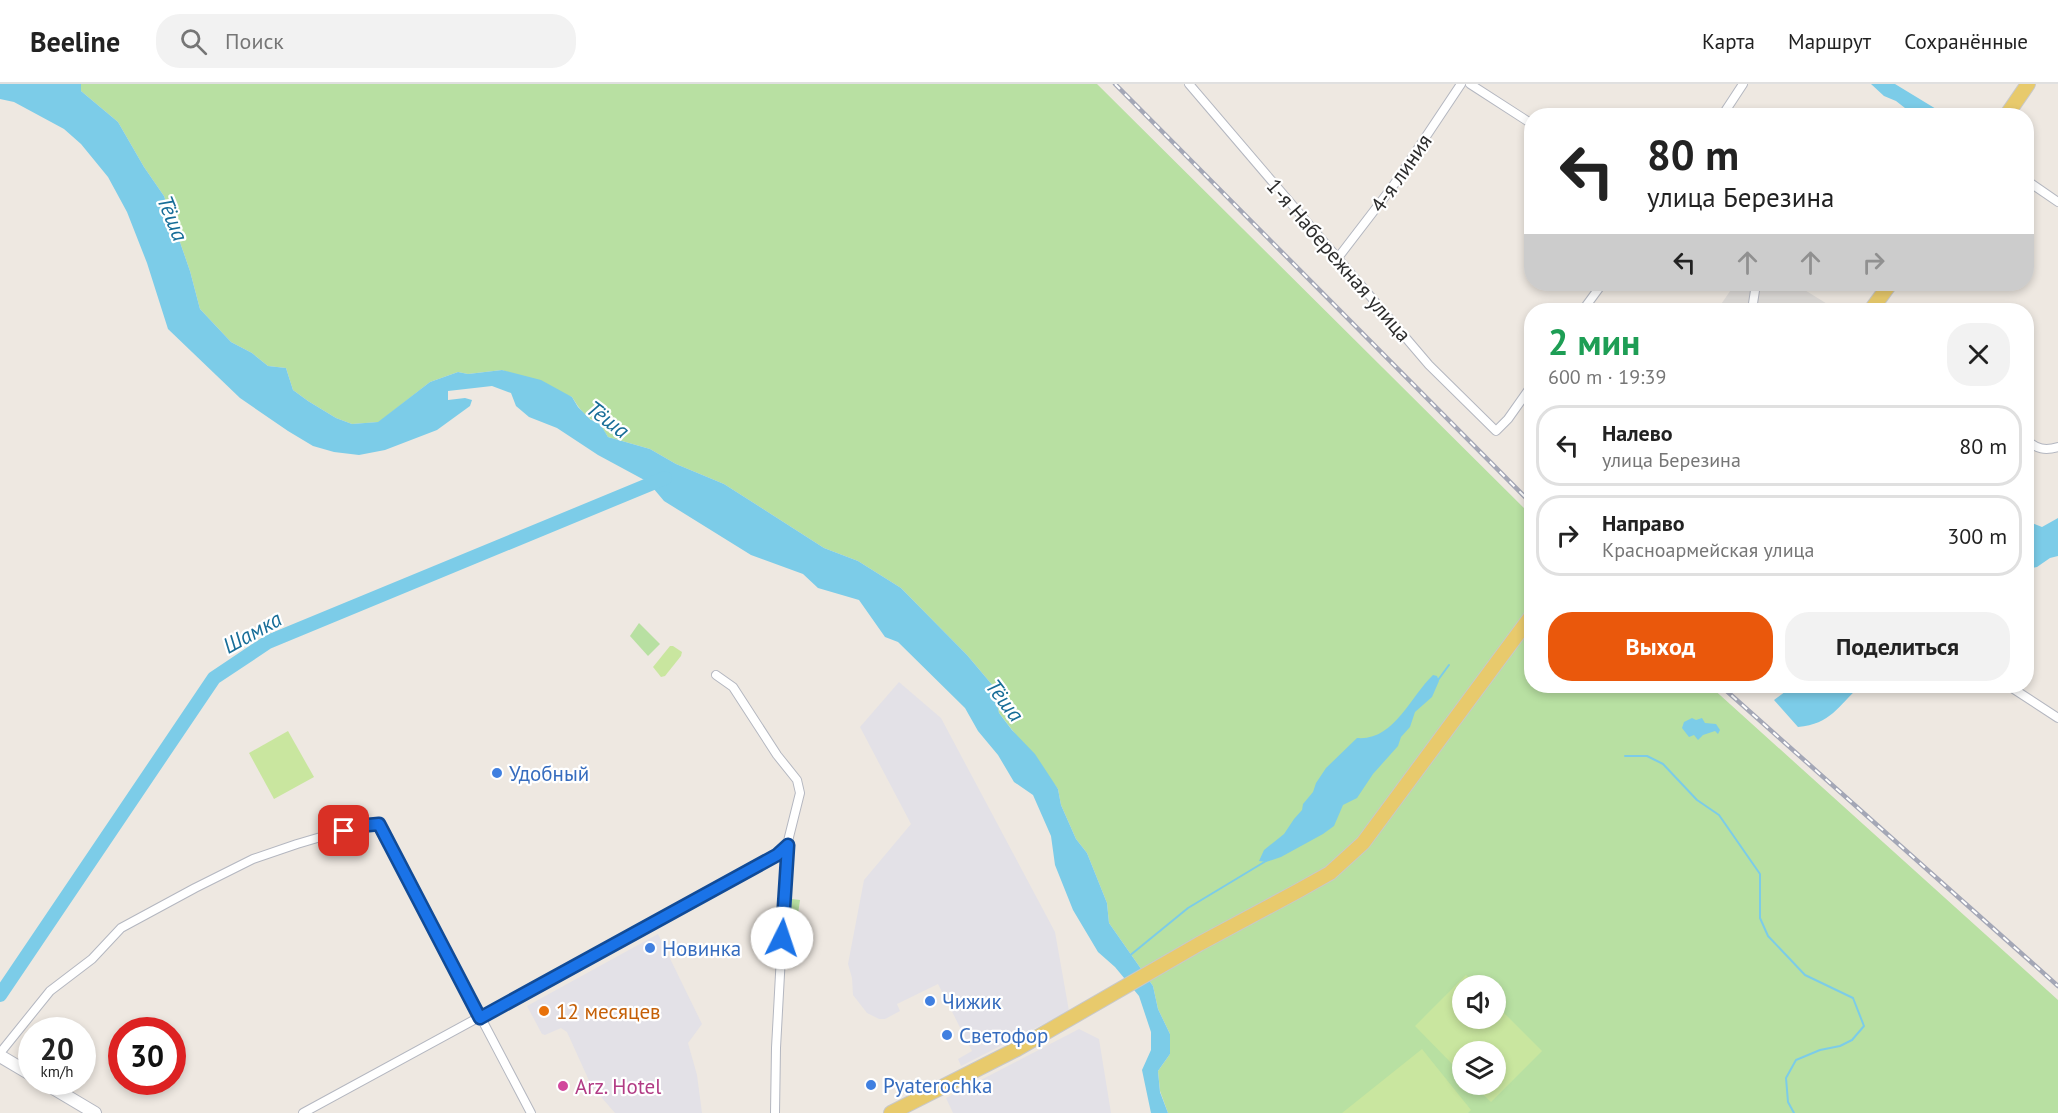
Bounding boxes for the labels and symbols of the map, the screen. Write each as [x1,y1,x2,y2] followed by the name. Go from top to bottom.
[1364,129,1438,217] street label: 4-я линия
[1261,173,1417,347] street label: 1-я Набережная улица
[151,191,195,245] water label: Тёша
[581,394,635,444] water label: Тёша
[218,604,287,660] water label: Шамка
[980,673,1030,727] water label: Тёша
[509,760,589,787] place label: Удобный
[490,766,504,780] marker: Удобный
[318,805,369,856] pin
[750,906,814,970] position arrow
[662,935,741,962] place label: Новинка
[643,941,657,955] marker: Новинка
[942,988,1002,1015] place label: Чижик
[923,994,937,1008] marker: Чижик
[556,998,661,1025] place label: 12 месяцев
[537,1004,551,1018] marker: 12 месяцев
[108,1017,186,1095] speed limit sign: 30
[959,1022,1048,1049] place label: Светофор
[940,1028,954,1042] marker: Светофор
[883,1072,992,1099] place label: Pyaterochka
[575,1073,661,1100] place label: Arz. Hotel
[864,1078,878,1092] marker: Pyaterochka
[556,1079,570,1093] marker: Arz. Hotel

